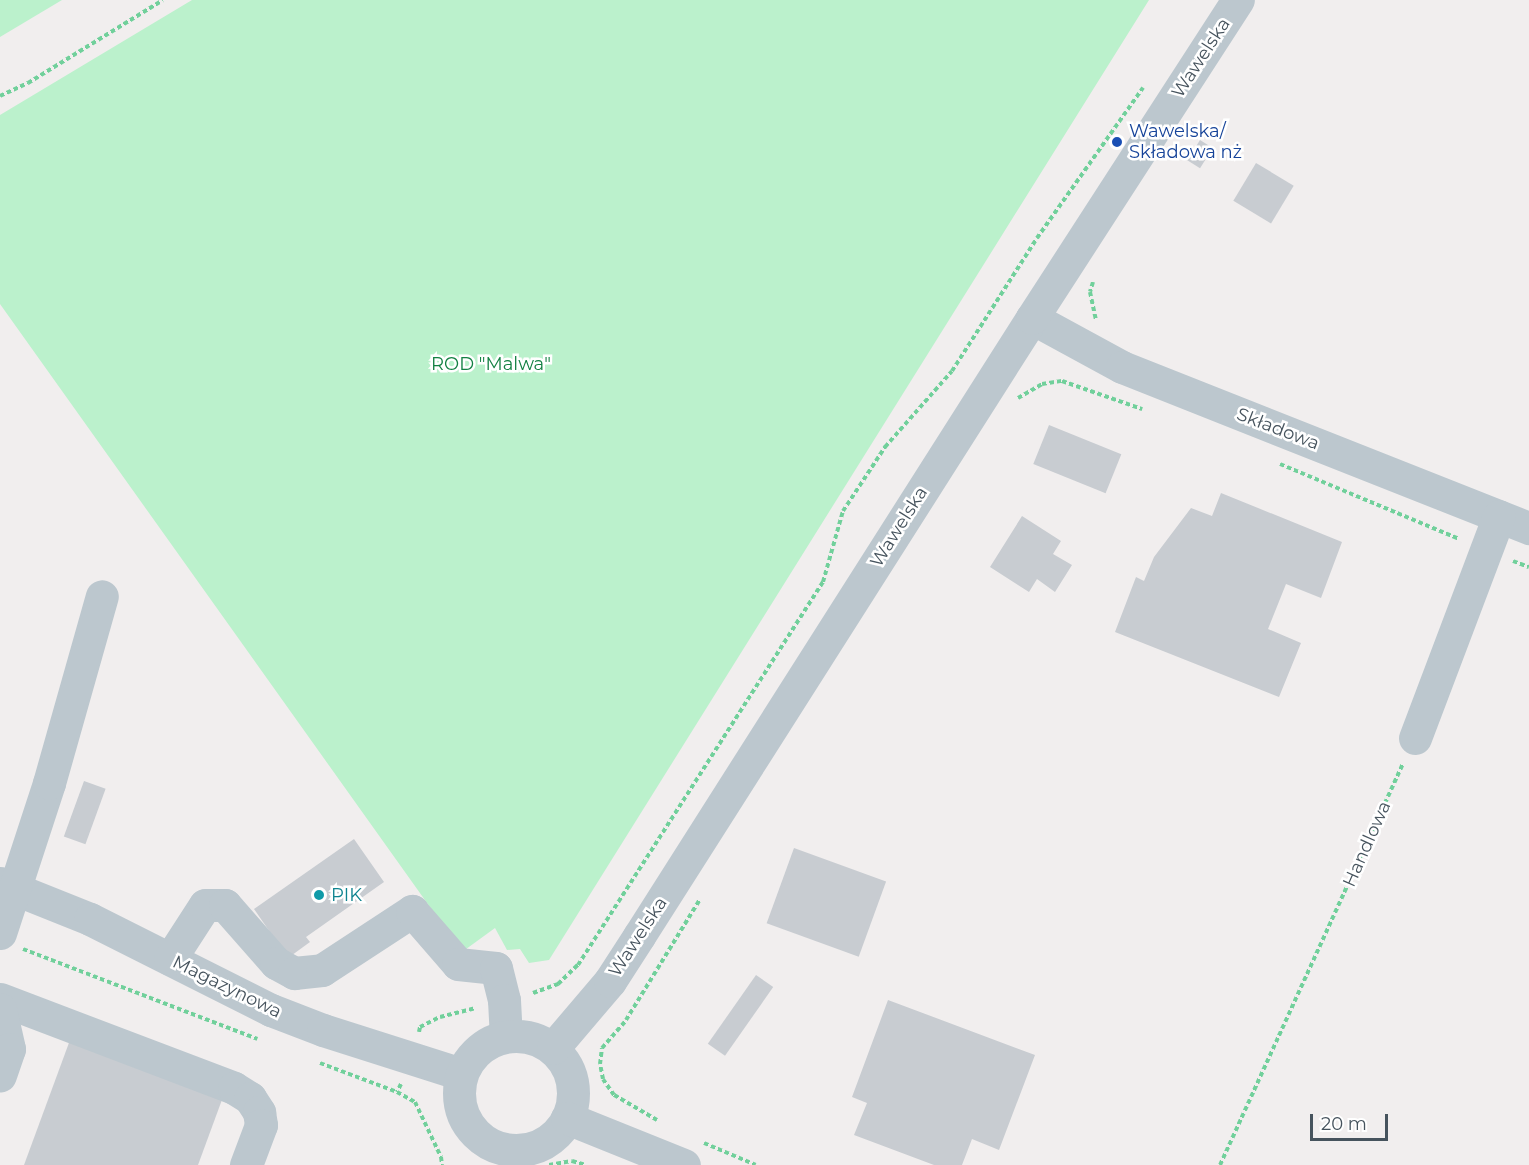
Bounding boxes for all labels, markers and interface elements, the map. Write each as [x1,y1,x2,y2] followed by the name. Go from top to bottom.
[1167,14,1235,102] street label: Wawelska
[1129,121,1242,164] place label: Wawelska/ Składowa nż
[1110,135,1124,149] marker: Wawelska/ Składowa nż
[431,353,551,375] park label: ROD "Malwa"
[1234,403,1322,455] street label: Składowa
[866,483,932,571] street label: Wawelska
[1339,798,1395,890] street label: Handlowa
[331,884,362,906] place label: PIK
[312,888,326,902] marker: PIK
[604,893,672,981] street label: Wawelska
[169,951,285,1023] street label: Magazynowa
[1313,1102,1391,1140] scale bar
[1321,1113,1367,1135] text: 20 m

